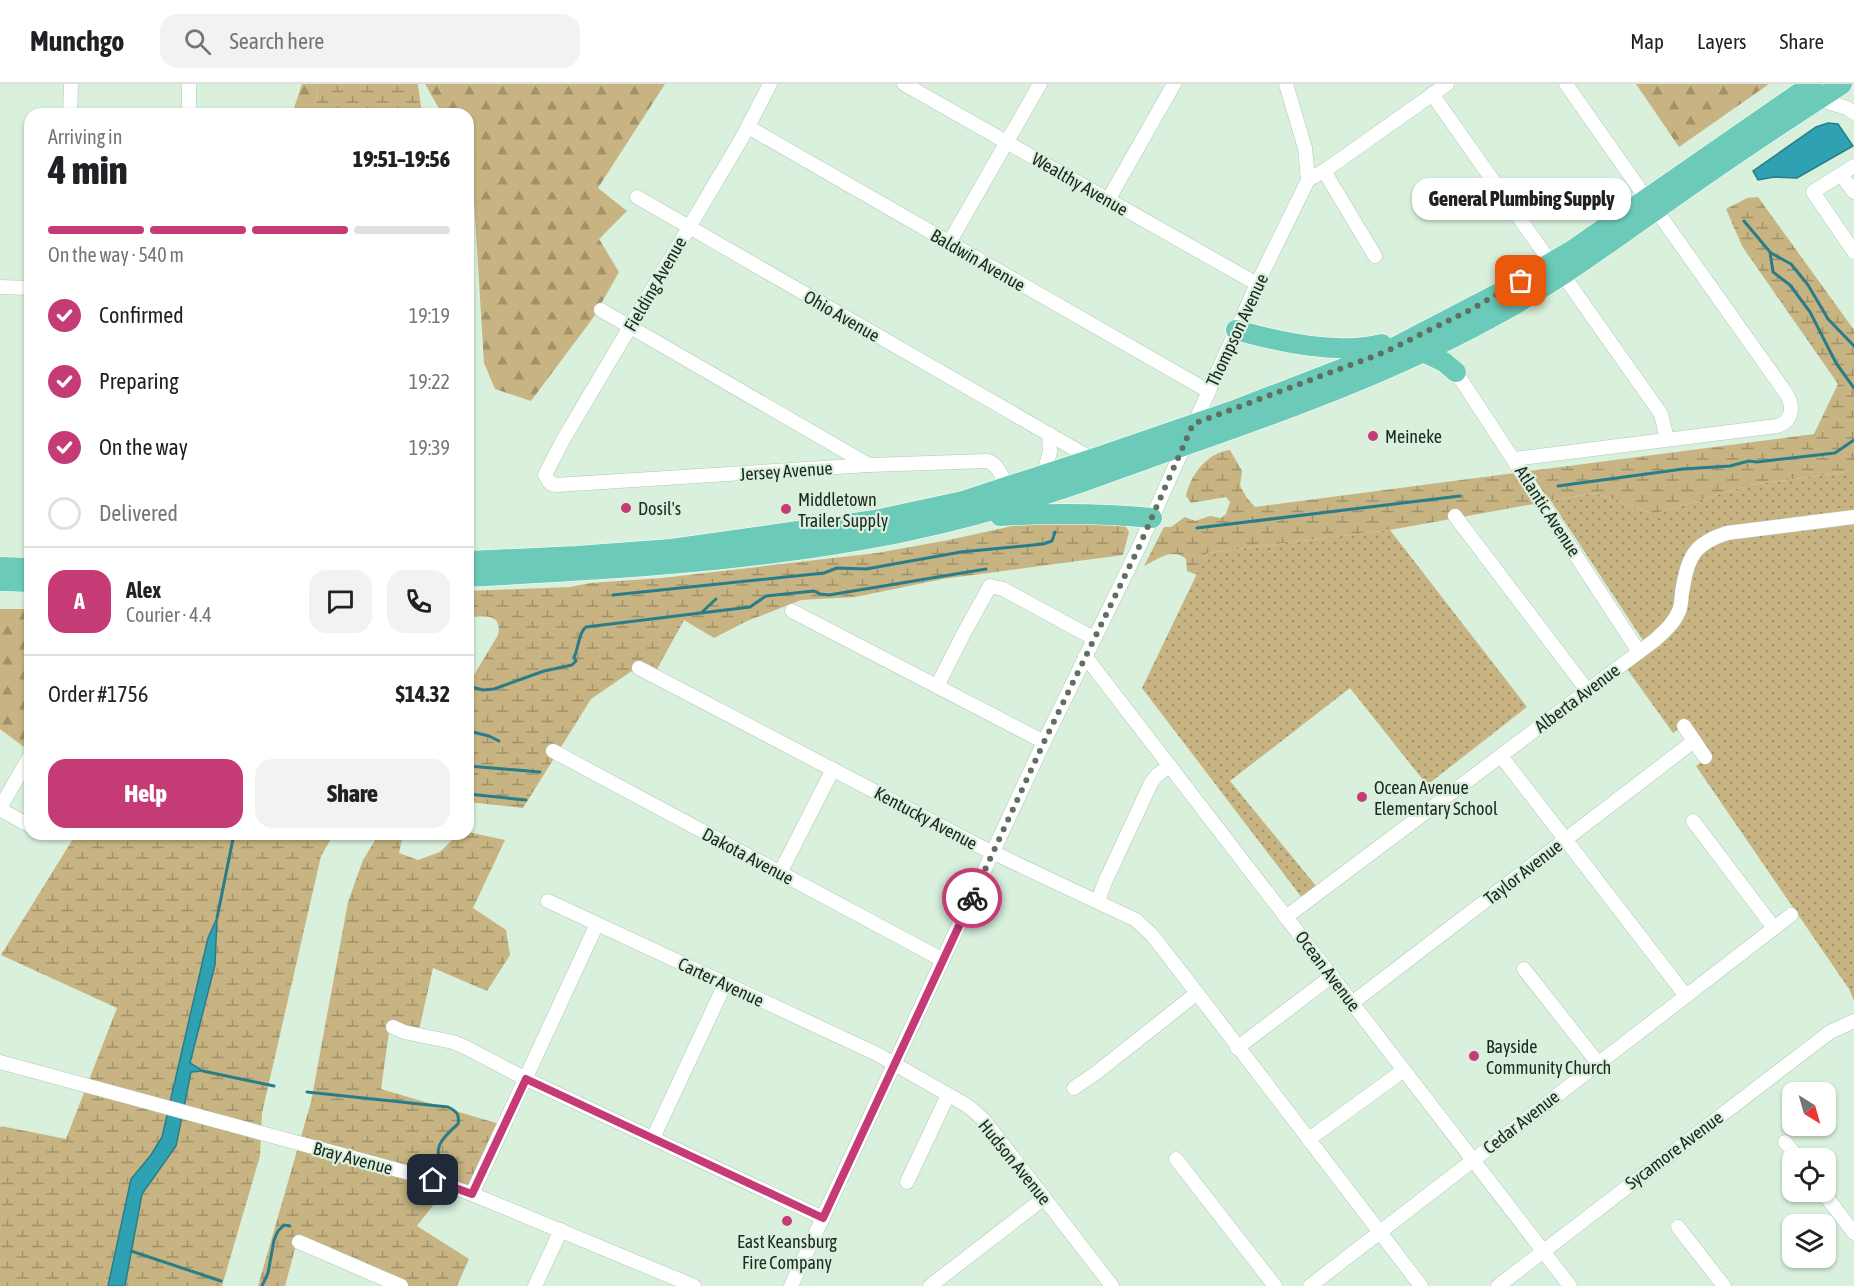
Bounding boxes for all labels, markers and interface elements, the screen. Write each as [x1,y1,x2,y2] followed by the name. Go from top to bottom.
[160,14,580,68] search box
[30,25,124,57] text: Munchgo
[181,25,214,58] icon: search
[229,28,324,54] text: Search here
[1630,29,1664,53] text: Map
[1697,29,1747,53] text: Layers
[1780,29,1824,53] text: Share
[48,125,122,148] text: Arriving in
[353,146,450,172] text: 19:51–19:56
[48,148,128,192] text: 4 min
[1028,148,1132,220] street label: Wealthy Avenue
[1412,179,1630,221] callout: General Plumbing Supply
[1429,187,1614,210] text: General Plumbing Supply
[927,224,1029,296] street label: Baldwin Avenue
[620,233,690,335] street label: Fielding Avenue
[48,243,184,266] text: On the way · 540 m
[1495,255,1546,306] pin
[1504,264,1537,297] icon: bag
[1202,270,1272,390] street label: Thompson Avenue
[800,286,884,346] street label: Ohio Avenue
[48,299,81,332] icon: check
[99,302,184,328] text: Confirmed
[409,304,450,327] text: 19:19
[48,365,81,398] icon: check
[99,368,179,394] text: Preparing
[409,370,450,393] text: 19:22
[1385,426,1442,447] place label: Meineke
[1366,429,1380,443] marker: Meineke
[48,431,81,464] icon: check
[99,434,188,460] text: On the way
[409,436,450,459] text: 19:39
[739,457,833,485] street label: Jersey Avenue
[1511,462,1585,560] street label: Atlantic Avenue
[798,489,888,531] place label: Middletown Trailer Supply
[638,498,681,519] place label: Dosil's
[99,500,178,526] text: Delivered
[619,501,633,515] marker: Dosil's
[779,502,793,516] marker: Middletown Trailer Supply
[309,570,372,633] button: chat
[387,570,450,633] button: phone
[126,577,161,603] text: Alex
[74,588,85,614] text: A
[126,603,212,626] text: Courier · 4.4
[1530,659,1624,737] street label: Alberta Avenue
[48,681,148,707] text: Order #1756
[395,681,450,707] text: $14.32
[48,759,243,828] button: Help
[255,759,450,828] button: Share
[1374,777,1498,819] place label: Ocean Avenue Elementary School
[871,782,981,854] street label: Kentucky Avenue
[1355,790,1369,804] marker: Ocean Avenue Elementary School
[699,823,797,889] street label: Dakota Avenue
[1480,835,1566,909] street label: Taylor Avenue
[942,868,1002,928] courier
[956,882,989,915] icon: bike
[1291,927,1365,1015] street label: Ocean Avenue
[675,953,767,1011] street label: Carter Avenue
[1486,1036,1611,1078] place label: Bayside Community Church
[1467,1049,1481,1063] marker: Bayside Community Church
[1782,1082,1836,1136] north arrow
[1782,1082,1836,1268] map controls
[1479,1086,1563,1158] street label: Cedar Avenue
[1621,1106,1727,1194] street label: Sycamore Avenue
[974,1115,1056,1209] street label: Hudson Avenue
[311,1137,395,1179] street label: Bray Avenue
[1782,1148,1836,1202] button: locate
[407,1154,458,1205] pin
[416,1163,449,1196] icon: home
[780,1214,794,1228] marker: East Keansburg Fire Company
[1782,1214,1836,1268] button: layers
[737,1231,837,1273] place label: East Keansburg Fire Company

